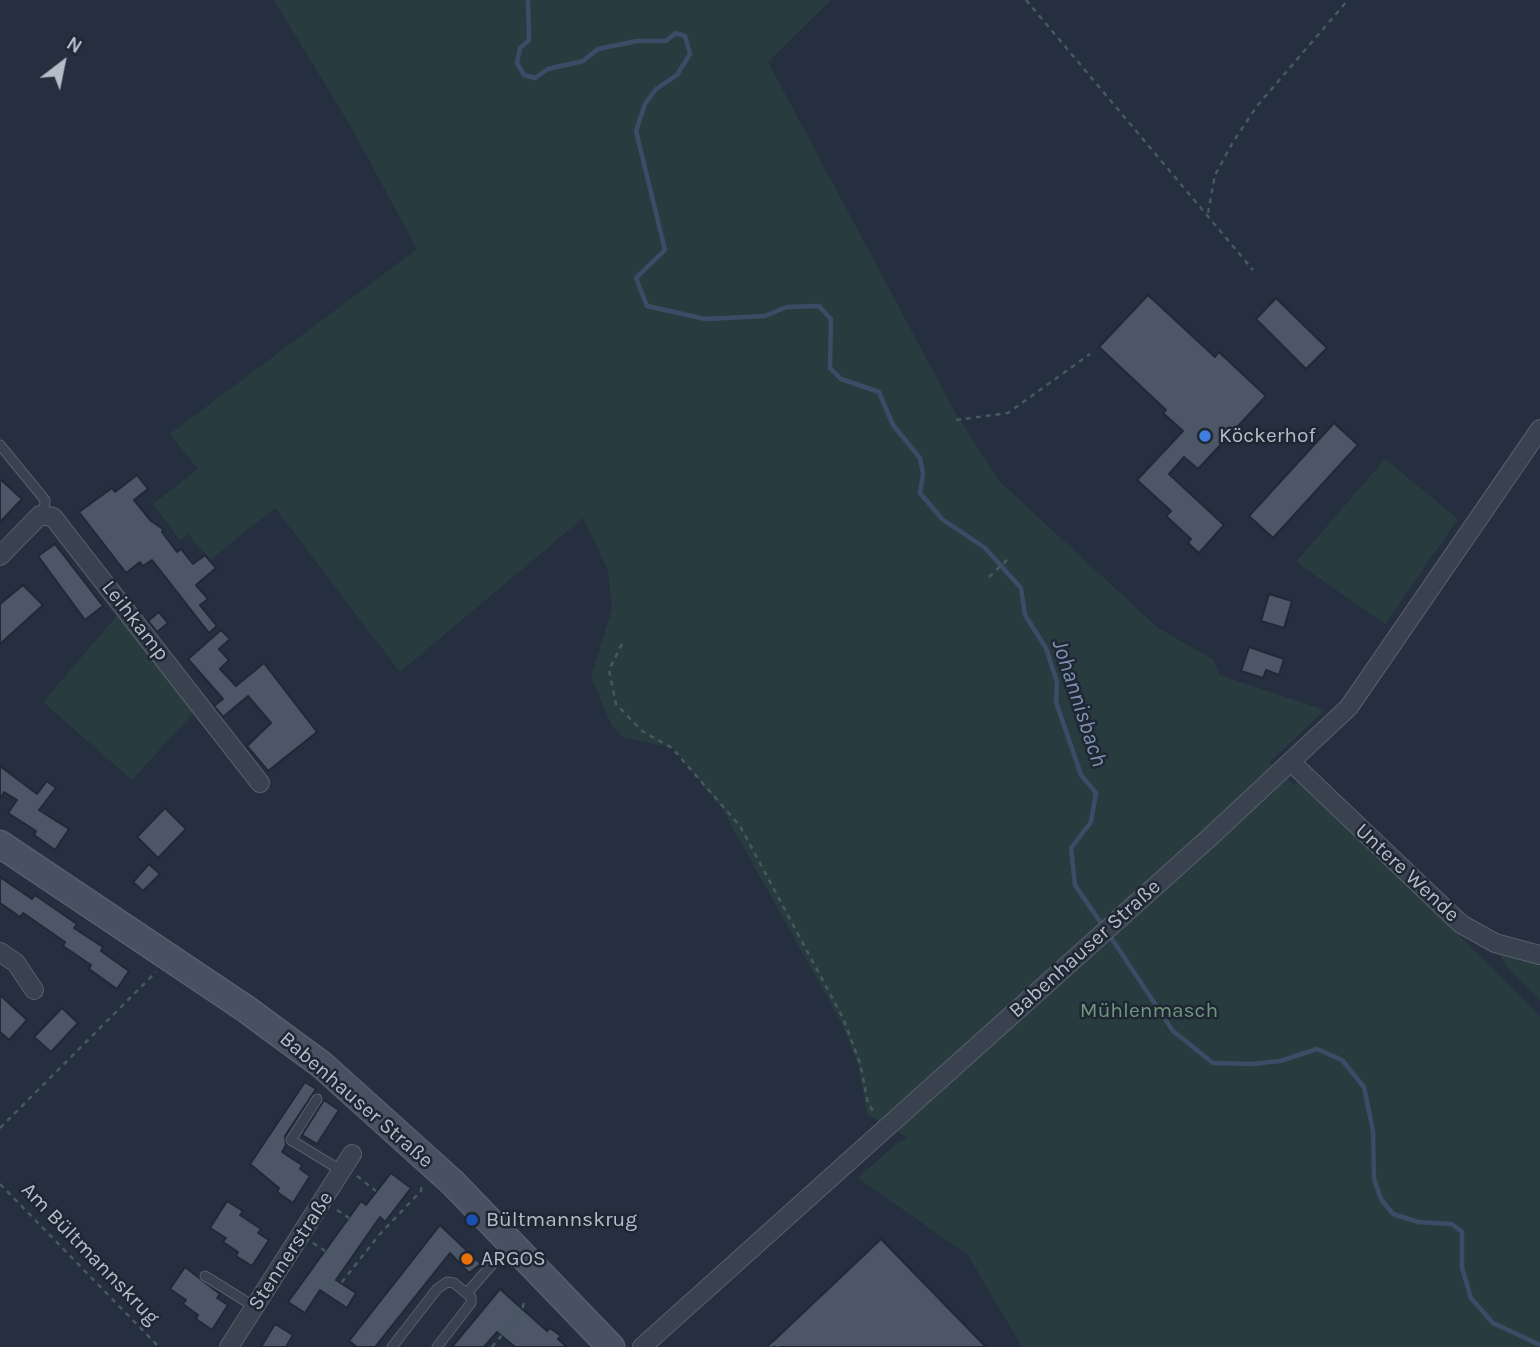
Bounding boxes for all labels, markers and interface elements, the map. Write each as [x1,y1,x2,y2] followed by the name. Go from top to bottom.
[28,28,98,98] north arrow
[63,32,86,58] text: N
[1219,423,1316,449] place label: Köckerhof
[1197,428,1213,444] marker: Köckerhof
[96,576,174,666] street label: Leihkamp
[1045,636,1113,770] water label: Johannisbach
[1350,818,1464,928] street label: Untere Wende
[1004,874,1166,1024] street label: Babenhauser Straße
[1080,998,1218,1024] park label: Mühlenmasch
[274,1026,438,1174] street label: Babenhauser Straße
[16,1178,164,1330] street label: Am Bültmannskrug
[243,1187,339,1315] street label: Stennerstraße
[486,1207,637,1233] place label: Bültmannskrug
[464,1212,480,1228] marker: Bültmannskrug
[481,1246,546,1272] place label: ARGOS
[459,1251,475,1267] marker: ARGOS

